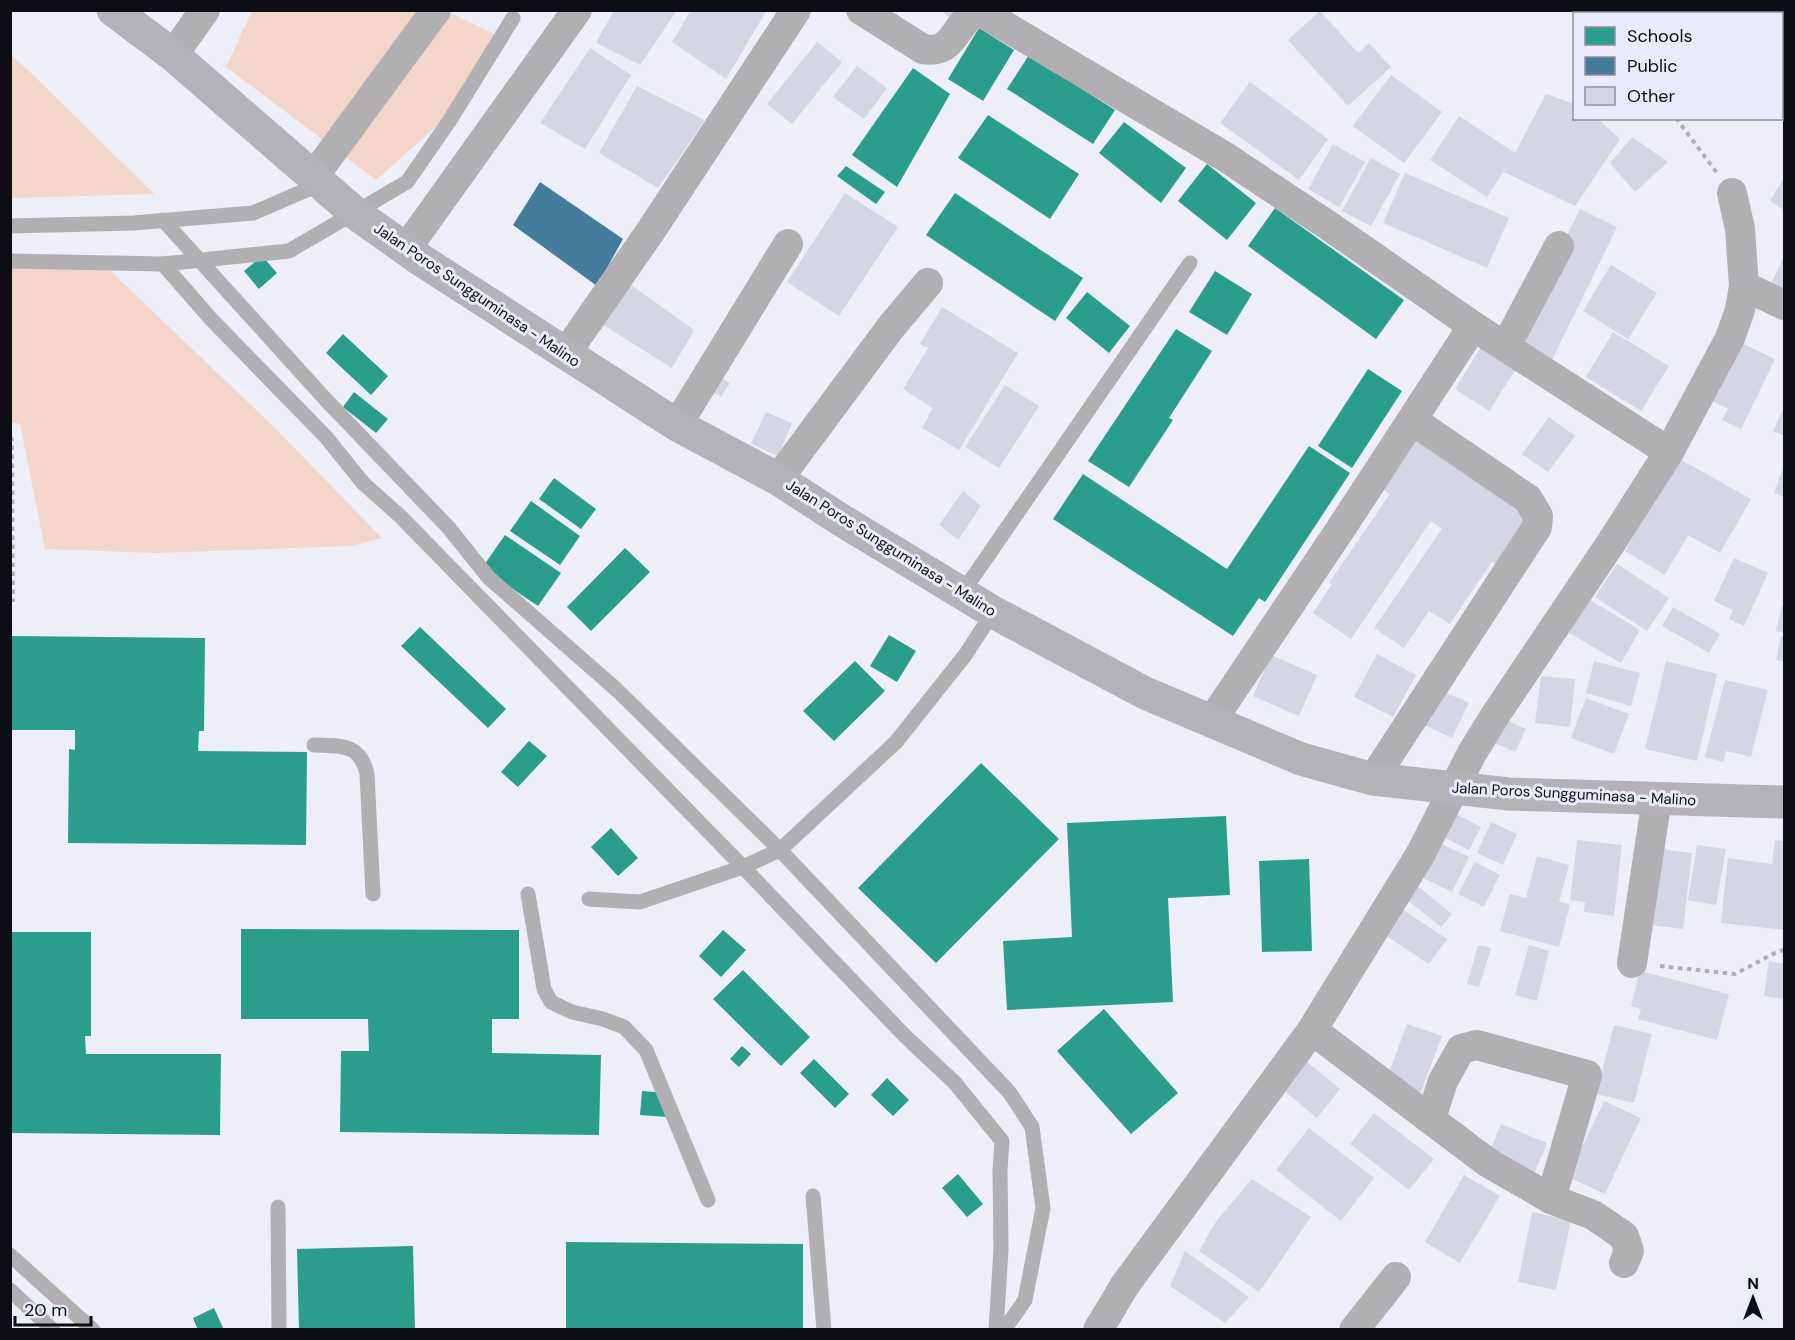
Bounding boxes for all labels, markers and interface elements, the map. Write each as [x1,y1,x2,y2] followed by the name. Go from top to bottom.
[1573,12,1783,120] legend
[1627,24,1692,48] text: Schools
[1627,54,1678,78] text: Public
[1627,84,1676,108] text: Other
[370,218,584,372] street label: Jalan Poros Sungguminasa - Malino
[782,475,1000,621] street label: Jalan Poros Sungguminasa - Malino
[1451,778,1697,810] street label: Jalan Poros Sungguminasa - Malino
[1723,1268,1783,1328] north arrow
[1747,1273,1759,1294] text: N
[15,1289,92,1327] scale bar
[24,1298,67,1322] text: 20 m

